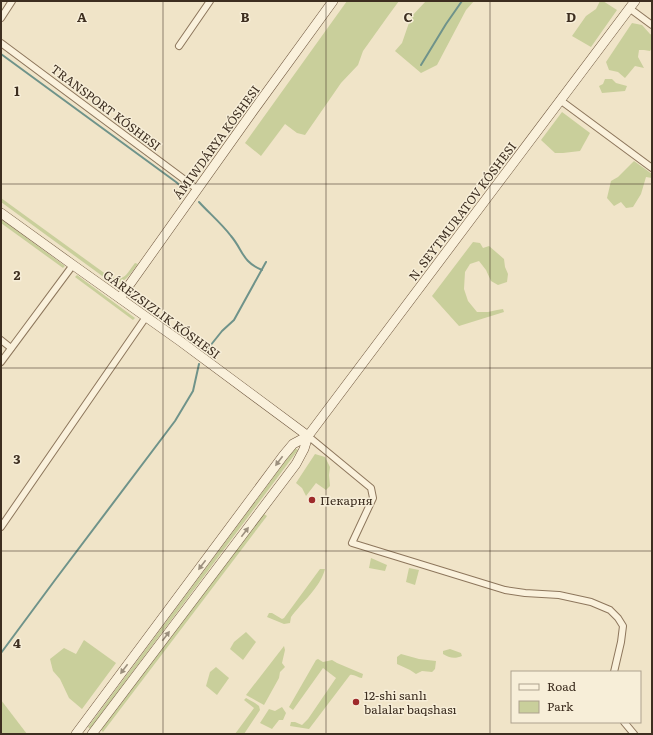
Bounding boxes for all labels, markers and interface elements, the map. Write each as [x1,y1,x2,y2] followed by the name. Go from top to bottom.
[77,7,87,26] text: A
[241,7,250,26] text: B
[403,7,413,26] text: C
[566,7,576,26] text: D
[47,60,165,154] street label: TRANSPORT KÓSHESI
[14,81,20,100] text: 1
[168,81,264,203] street label: ÁMIWDÁRYA KÓSHESI
[404,138,520,284] street label: N. SEYTMURATOV KÓSHESI
[14,265,21,284] text: 2
[100,265,224,363] street label: GÁREZSIZLIK KÓSHESI
[13,449,21,468] text: 3
[275,455,284,466] one-way arrow
[320,491,373,509] place label: Пекарня
[307,495,317,505] marker: Пекарня
[240,526,249,537] one-way arrow
[198,560,206,570] one-way arrow
[162,630,171,641] one-way arrow
[13,633,21,652] text: 4
[120,664,128,675] one-way arrow
[511,671,641,723] legend
[547,677,577,695] text: Road
[364,686,457,718] place label: 12-shi sanlı balalar baqshası
[351,697,361,707] marker: 12-shi sanlı balalar baqshası
[547,697,574,715] text: Park

